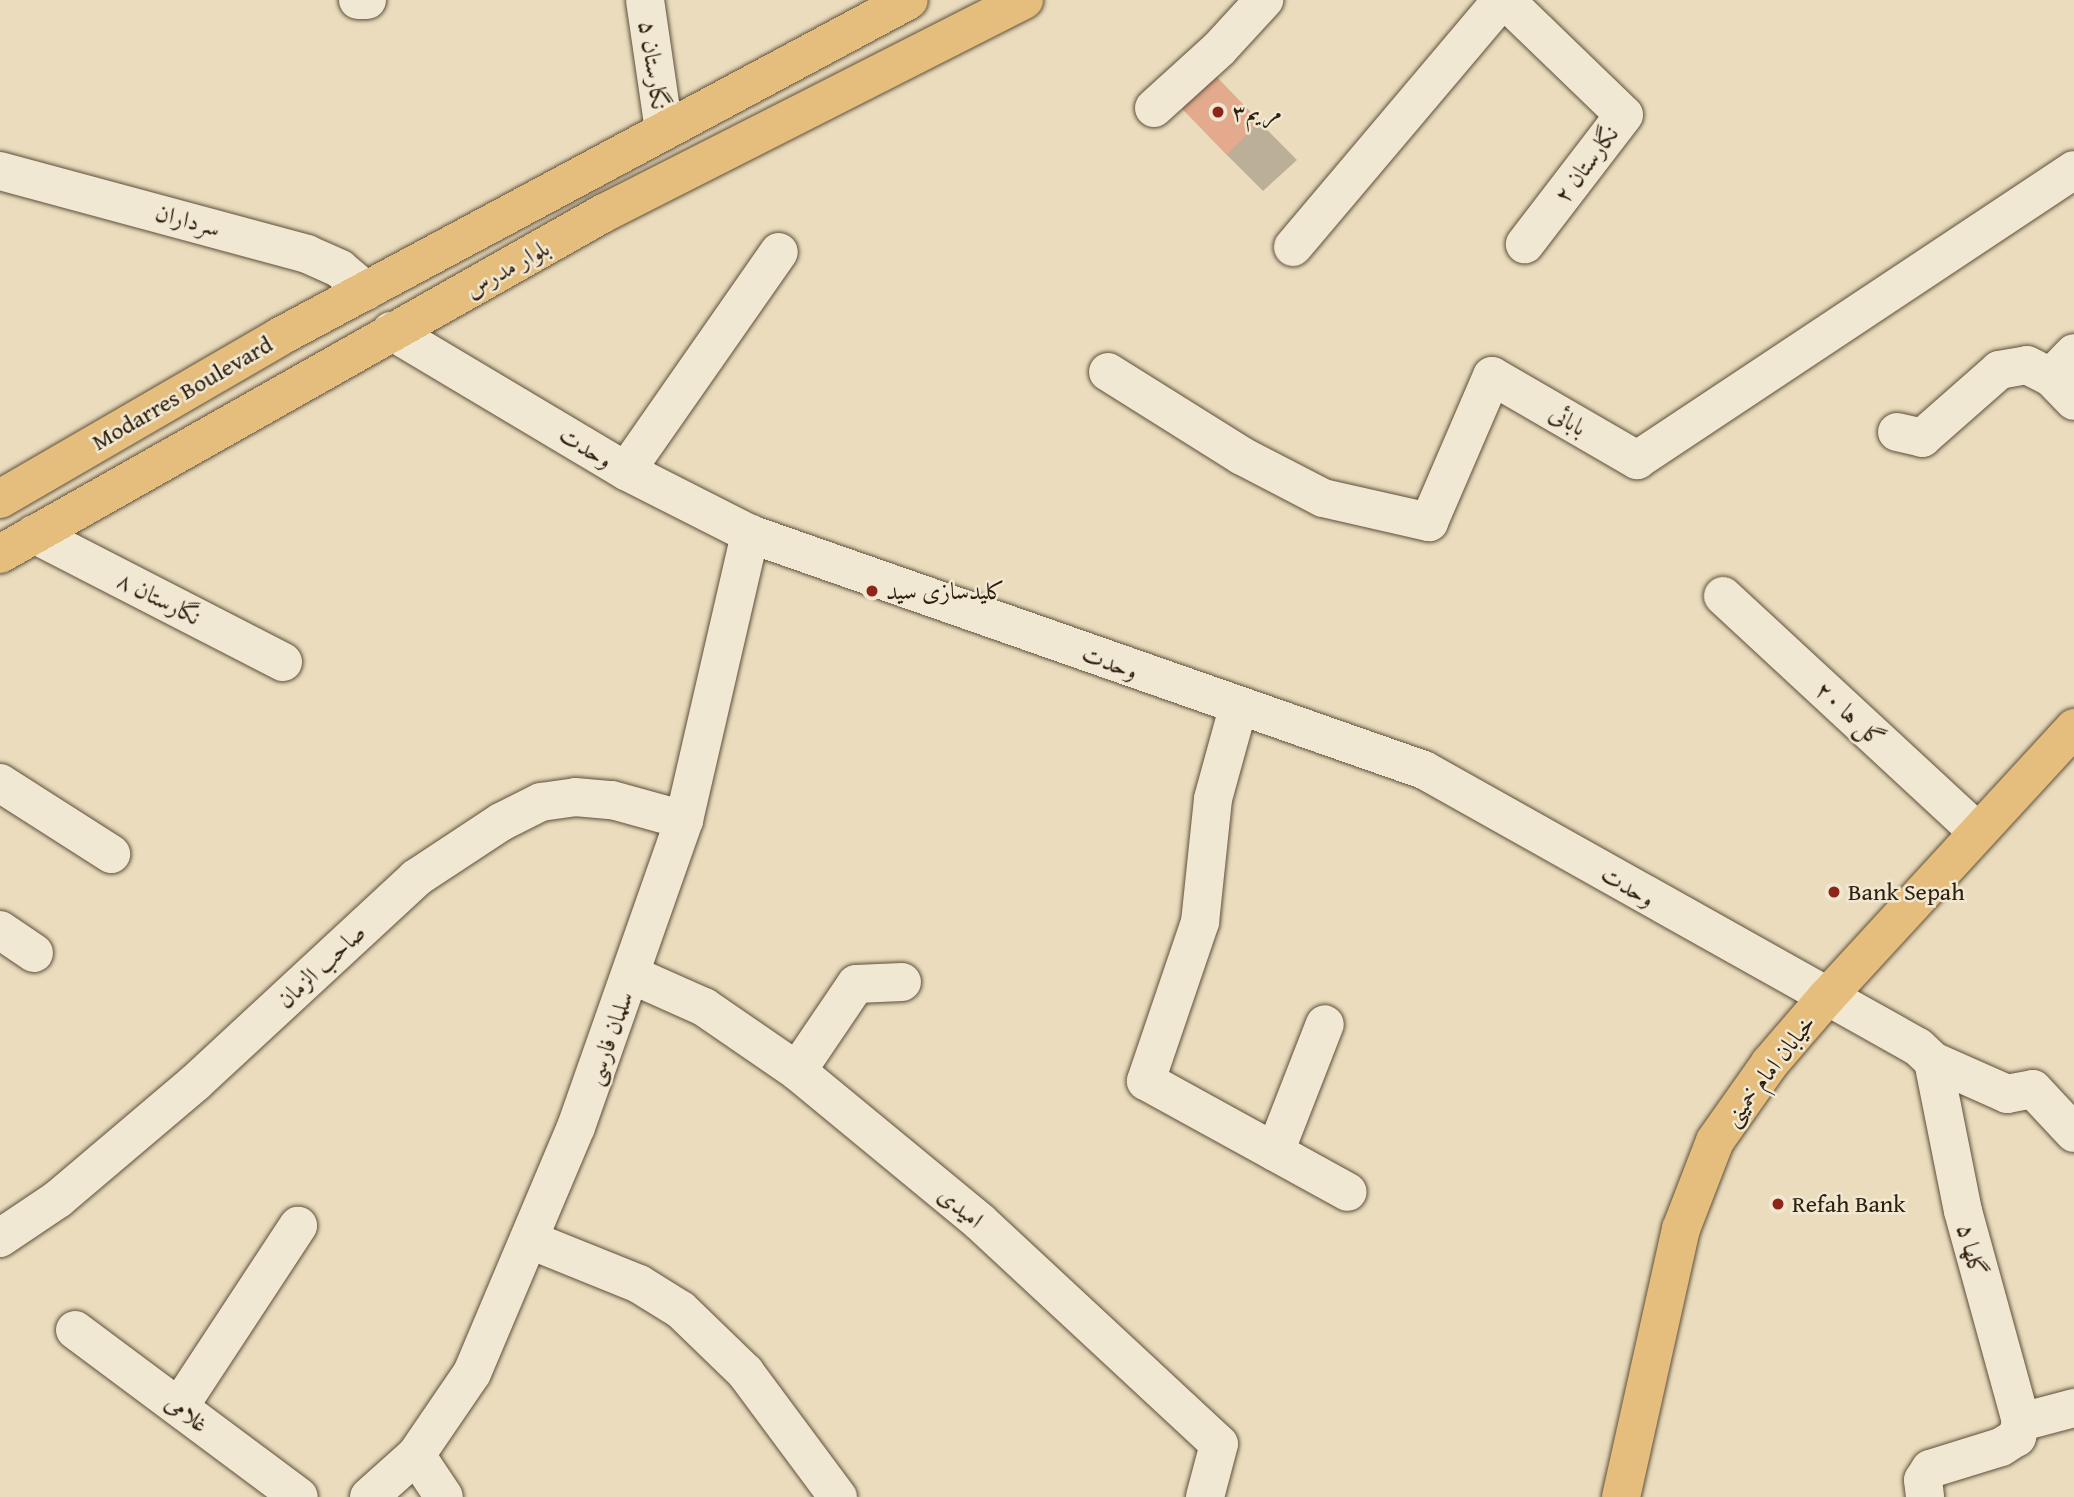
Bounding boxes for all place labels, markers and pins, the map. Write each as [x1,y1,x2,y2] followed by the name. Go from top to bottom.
[1232,98,1282,126] place label: مریم۳
[1210,104,1226,120] marker: مریم۳
[886,577,1005,605] place label: کلیدسازی سید
[864,583,880,599] marker: کلیدسازی سید
[1848,878,1965,906] place label: Bank Sepah
[1826,884,1842,900] marker: Bank Sepah
[1792,1190,1905,1218] place label: Refah Bank
[1770,1196,1786,1212] marker: Refah Bank

